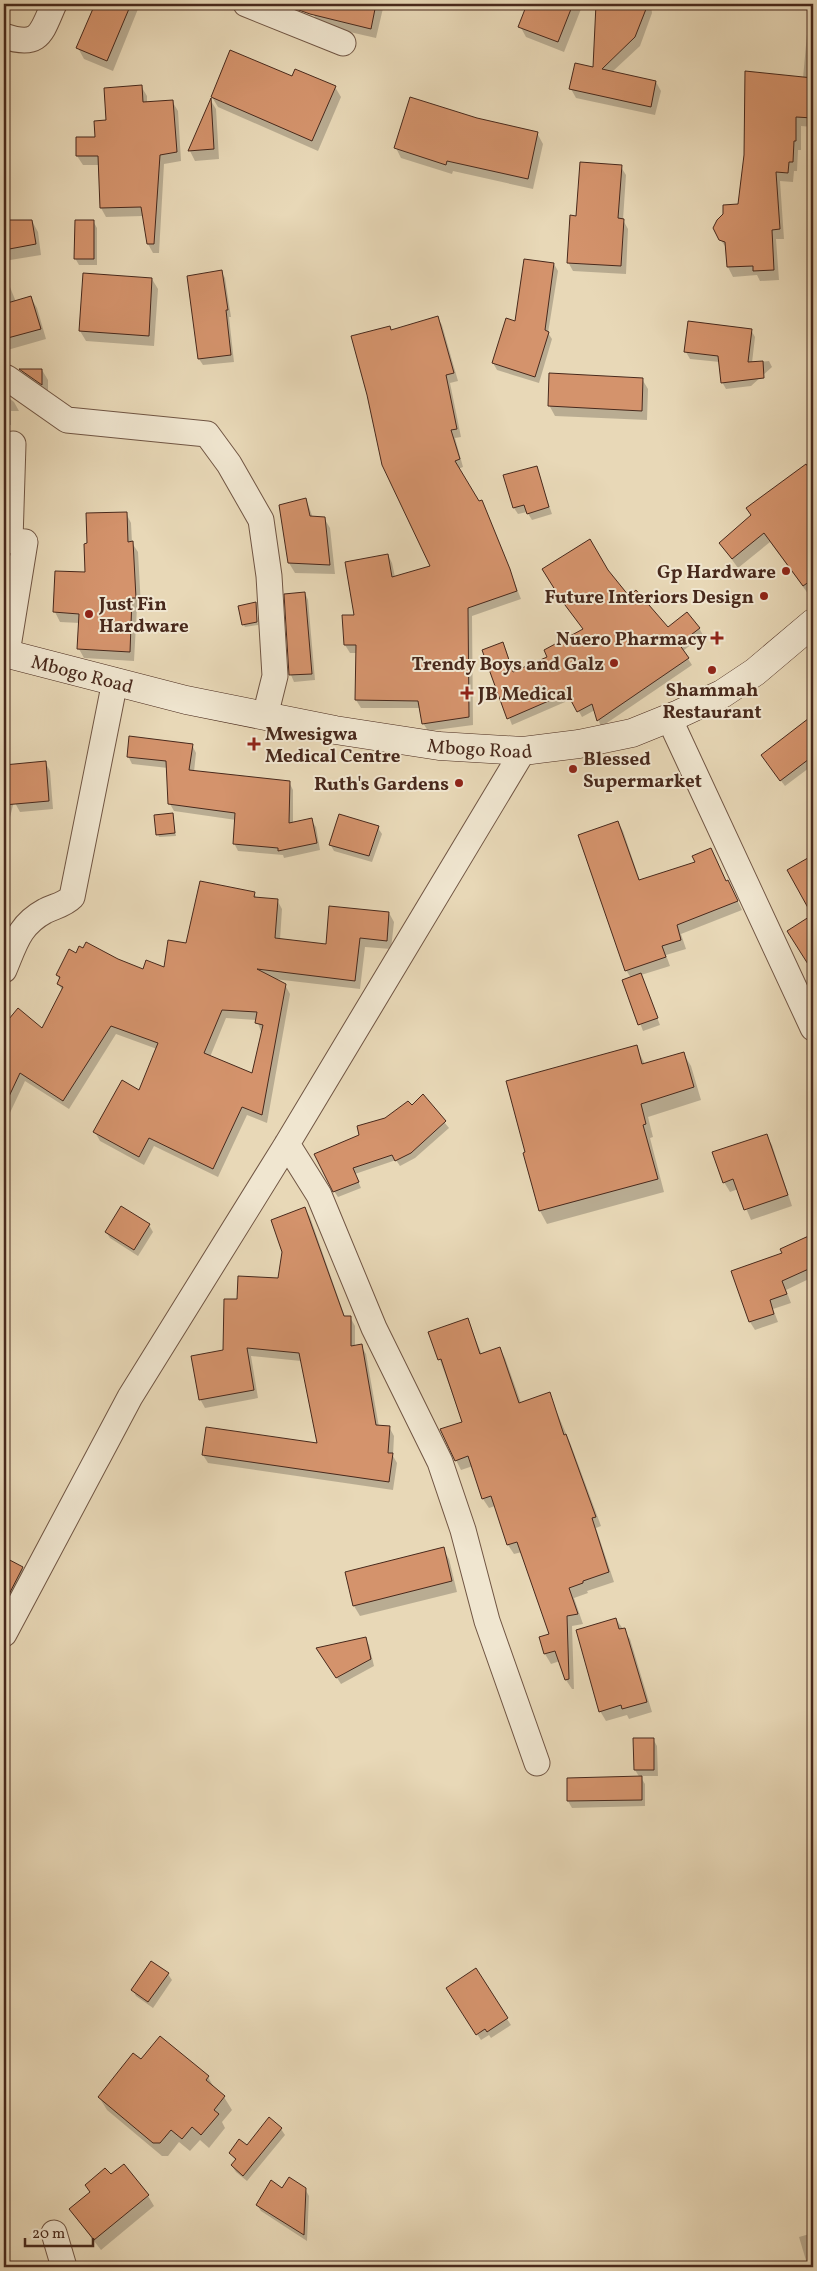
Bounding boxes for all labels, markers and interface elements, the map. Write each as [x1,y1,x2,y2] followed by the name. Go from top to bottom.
[657,560,776,586] place label: Gp Hardware
[780,565,792,577] marker: Gp Hardware
[545,585,754,611] place label: Future Interiors Design
[758,590,770,602] marker: Future Interiors Design
[98,592,189,640] place label: Just Fin Hardware
[83,608,95,620] marker: Just Fin Hardware
[556,627,707,653] place label: Nuero Pharmacy
[711,632,723,644] marker: Nuero Pharmacy
[28,650,136,701] street label: Mbogo Road
[411,652,604,678] place label: Trendy Boys and Galz
[608,657,620,669] marker: Trendy Boys and Galz
[706,664,718,676] marker: Shammah Restaurant
[662,678,762,726] place label: Shammah Restaurant
[477,682,573,708] place label: JB Medical
[460,686,474,700] marker: JB Medical
[265,722,401,770] place label: Mwesigwa Medical Centre
[425,733,534,766] street label: Mbogo Road
[247,737,261,751] marker: Mwesigwa Medical Centre
[583,747,702,795] place label: Blessed Supermarket
[567,763,579,775] marker: Blessed Supermarket
[314,772,449,798] place label: Ruth's Gardens
[453,777,465,789] marker: Ruth's Gardens
[25,2216,92,2248] scale bar
[32,2224,65,2245] text: 20 m

